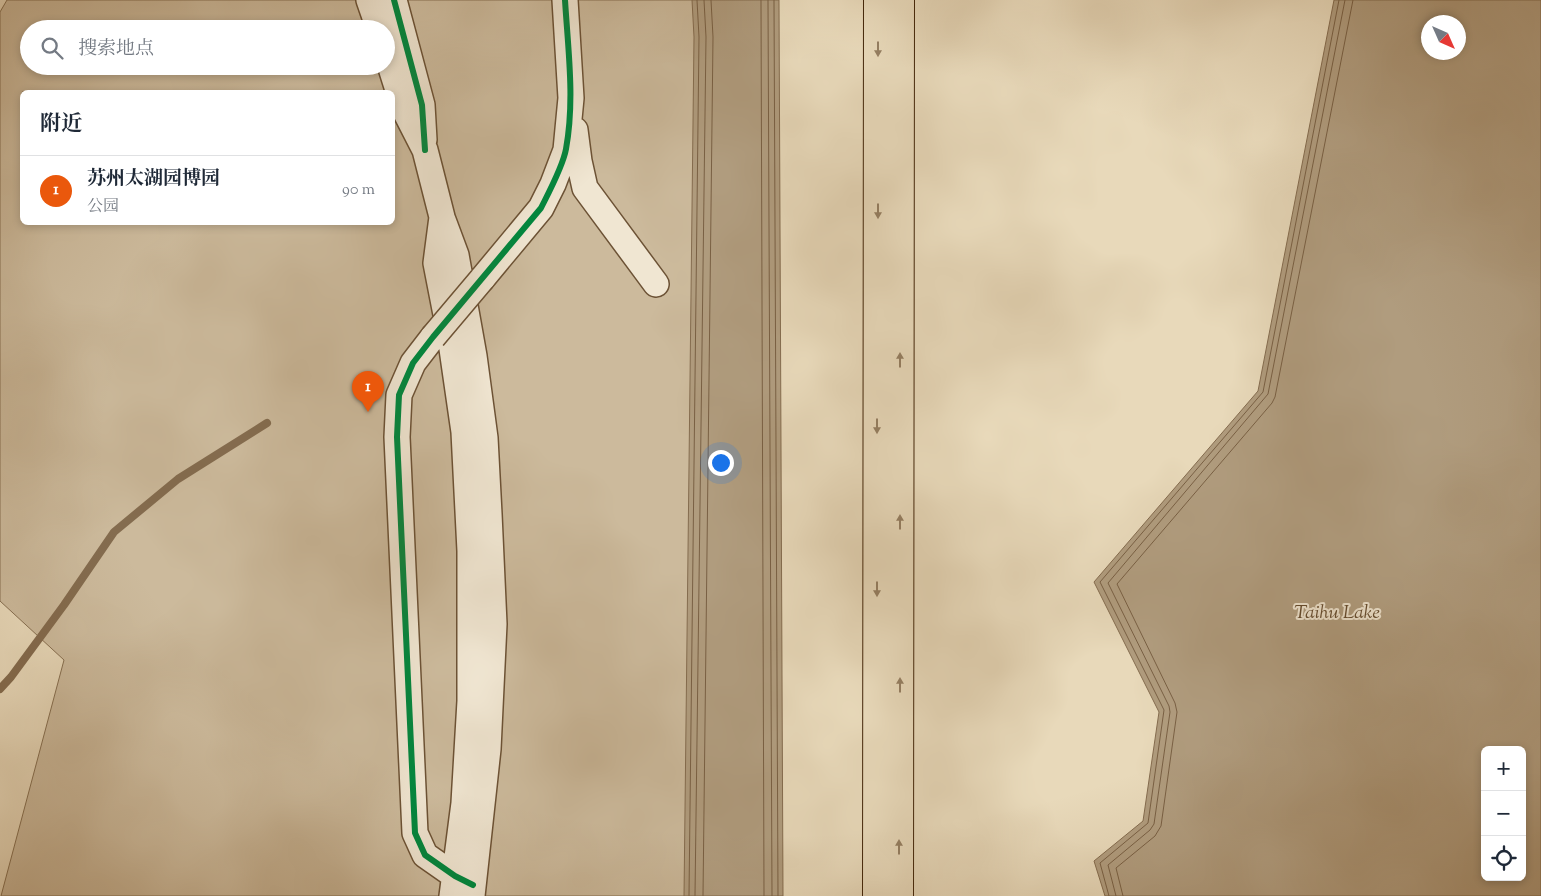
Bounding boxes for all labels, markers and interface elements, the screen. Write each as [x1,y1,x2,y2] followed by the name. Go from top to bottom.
[1421,15,1466,60] north arrow
[20,20,395,75] search box
[38,34,66,62] icon: search
[78,36,154,63] text: 搜索地点
[874,41,882,57] one-way arrow
[40,110,82,140] text: 附近
[87,166,220,193] text: 苏州太湖园博园
[53,179,59,202] text: 1
[342,179,375,202] text: 90 m
[87,196,119,219] text: 公园
[874,203,882,219] one-way arrow
[896,352,904,368] one-way arrow
[352,371,384,412] pin: 1
[873,418,881,434] one-way arrow
[708,450,734,476] your location
[896,514,904,530] one-way arrow
[873,581,881,597] one-way arrow
[1294,600,1380,627] water label: Taihu Lake
[896,677,904,693] one-way arrow
[1481,746,1526,881] map controls
[1481,746,1526,791] button: +
[1481,791,1526,836] button: −
[1481,836,1526,881] button: locate
[895,839,903,855] one-way arrow

